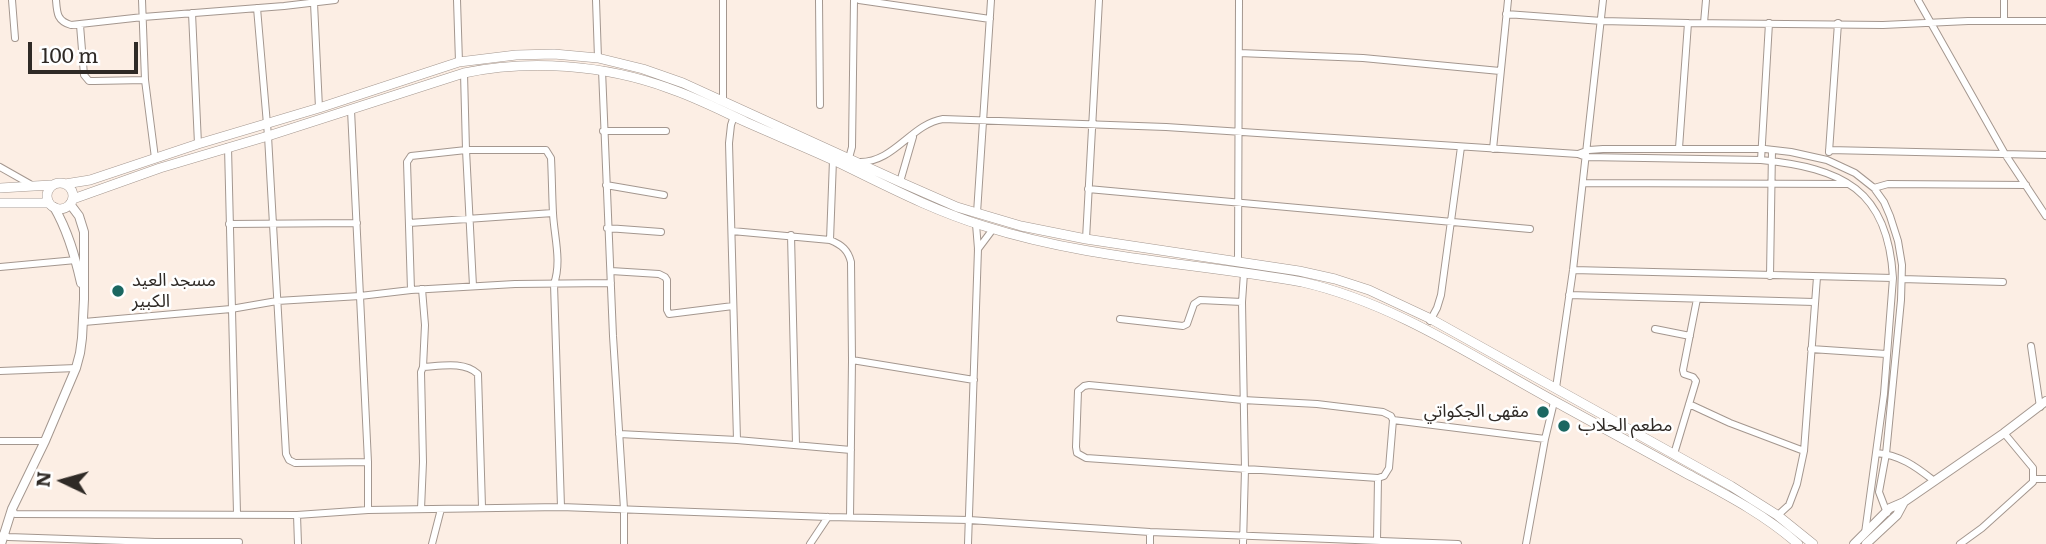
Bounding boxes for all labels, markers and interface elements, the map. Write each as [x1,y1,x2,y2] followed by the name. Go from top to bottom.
[32,28,142,72] scale bar
[41,38,98,69] text: 100 m
[132,270,216,312] place label: مسجد العيد الكبير
[110,283,126,299] marker: مسجد العيد الكبير
[1424,401,1529,423] place label: مقهى الجكواتي
[1535,404,1551,420] marker: مقهى الجكواتي
[1578,415,1672,437] place label: مطعم الحلاب
[1556,418,1572,434] marker: مطعم الحلاب
[28,446,98,516] north arrow
[27,470,57,488] text: N

